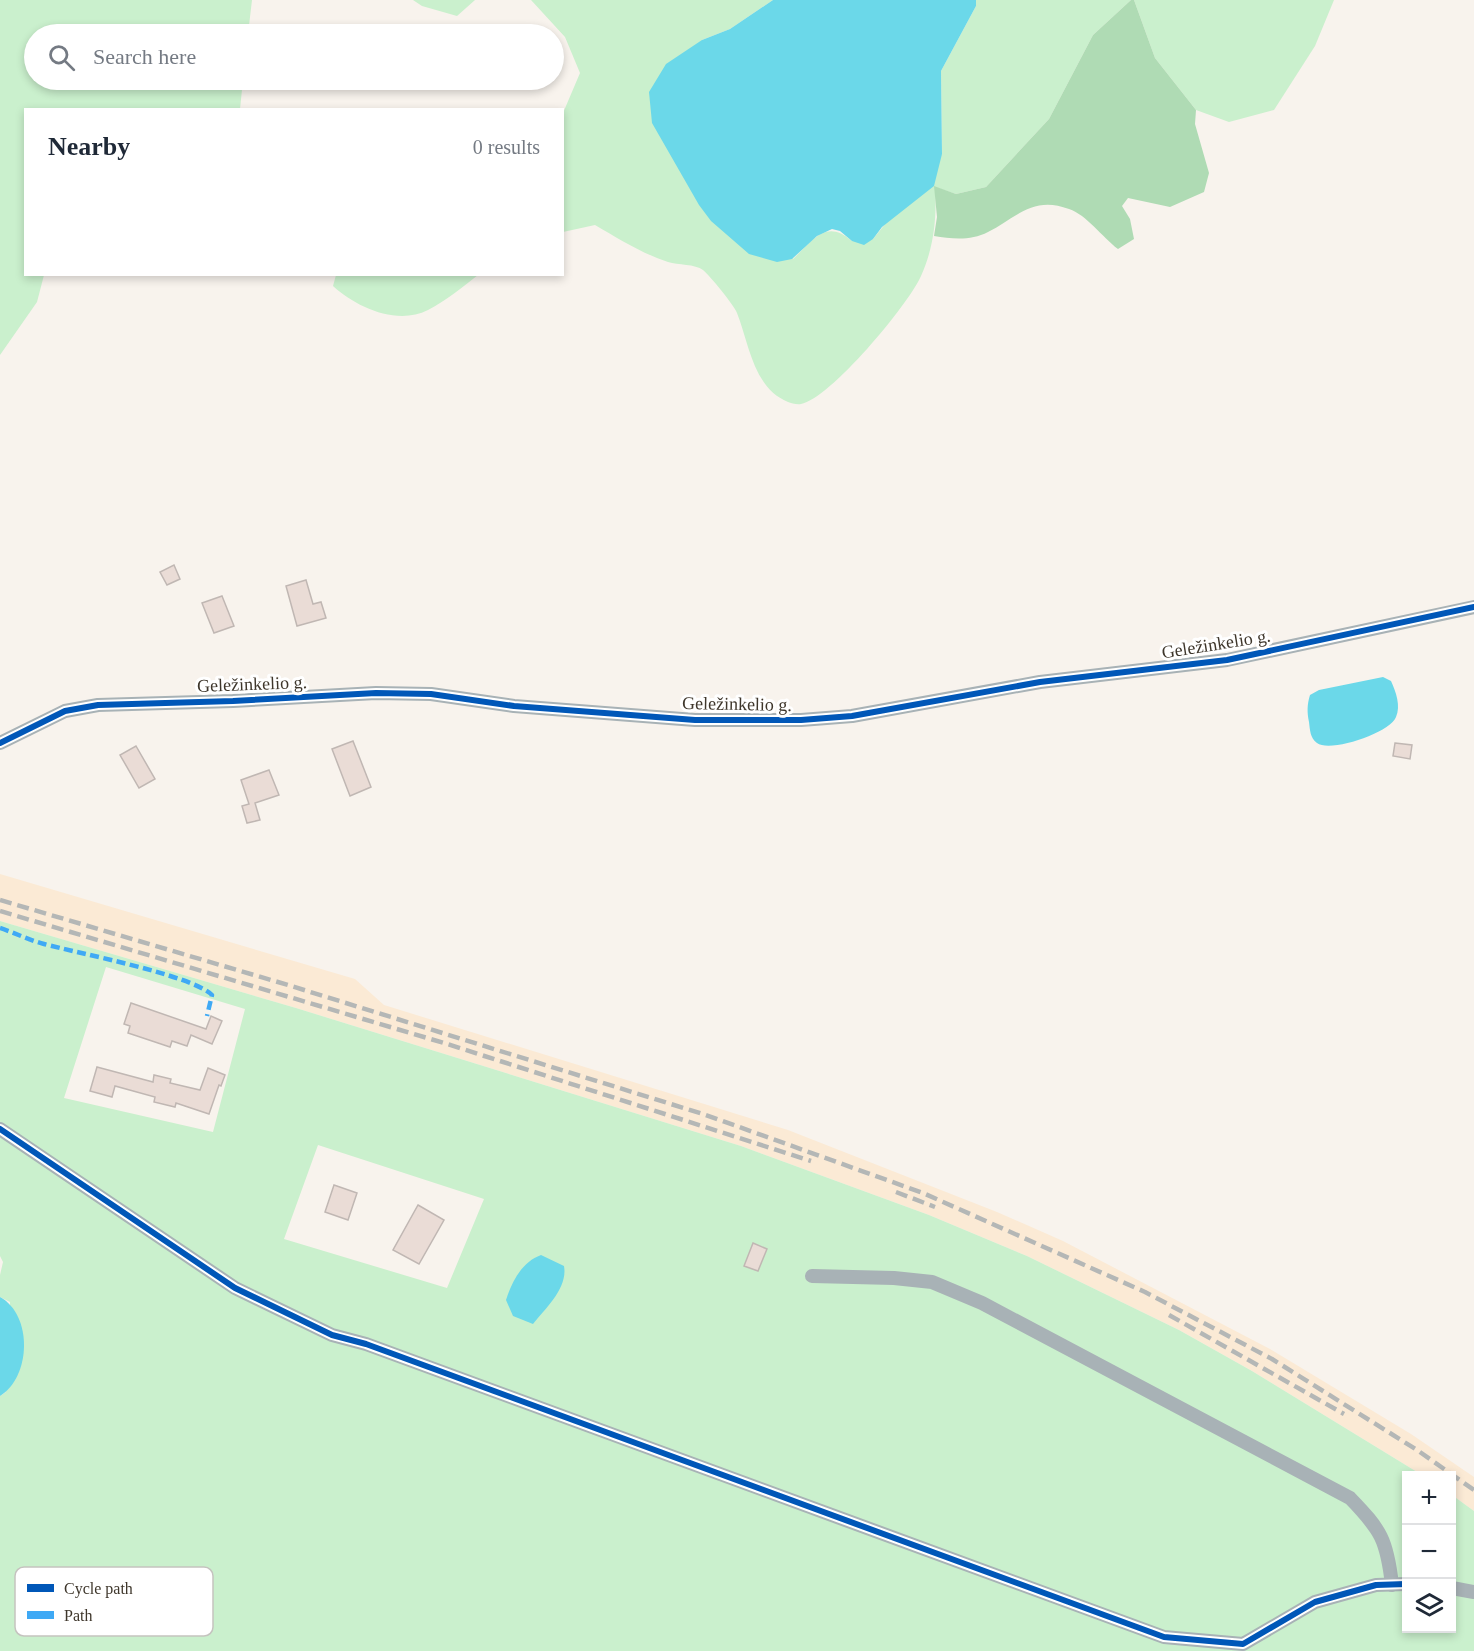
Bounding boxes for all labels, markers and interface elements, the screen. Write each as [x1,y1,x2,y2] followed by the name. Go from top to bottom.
[24,24,564,90] search box
[45,41,78,74] icon: search
[93,44,196,69] text: Search here
[48,132,130,161] text: Nearby
[473,136,540,158] text: 0 results
[1160,626,1272,662] street label: Geležinkelio g.
[197,672,307,696] street label: Geležinkelio g.
[682,693,792,715] street label: Geležinkelio g.
[1402,1471,1456,1633] map controls
[1402,1471,1456,1525] button: +
[1402,1525,1456,1579] button: −
[15,1567,213,1636] legend
[1402,1579,1456,1633] button: layers
[64,1580,133,1598] text: Cycle path
[64,1607,92,1624] text: Path

